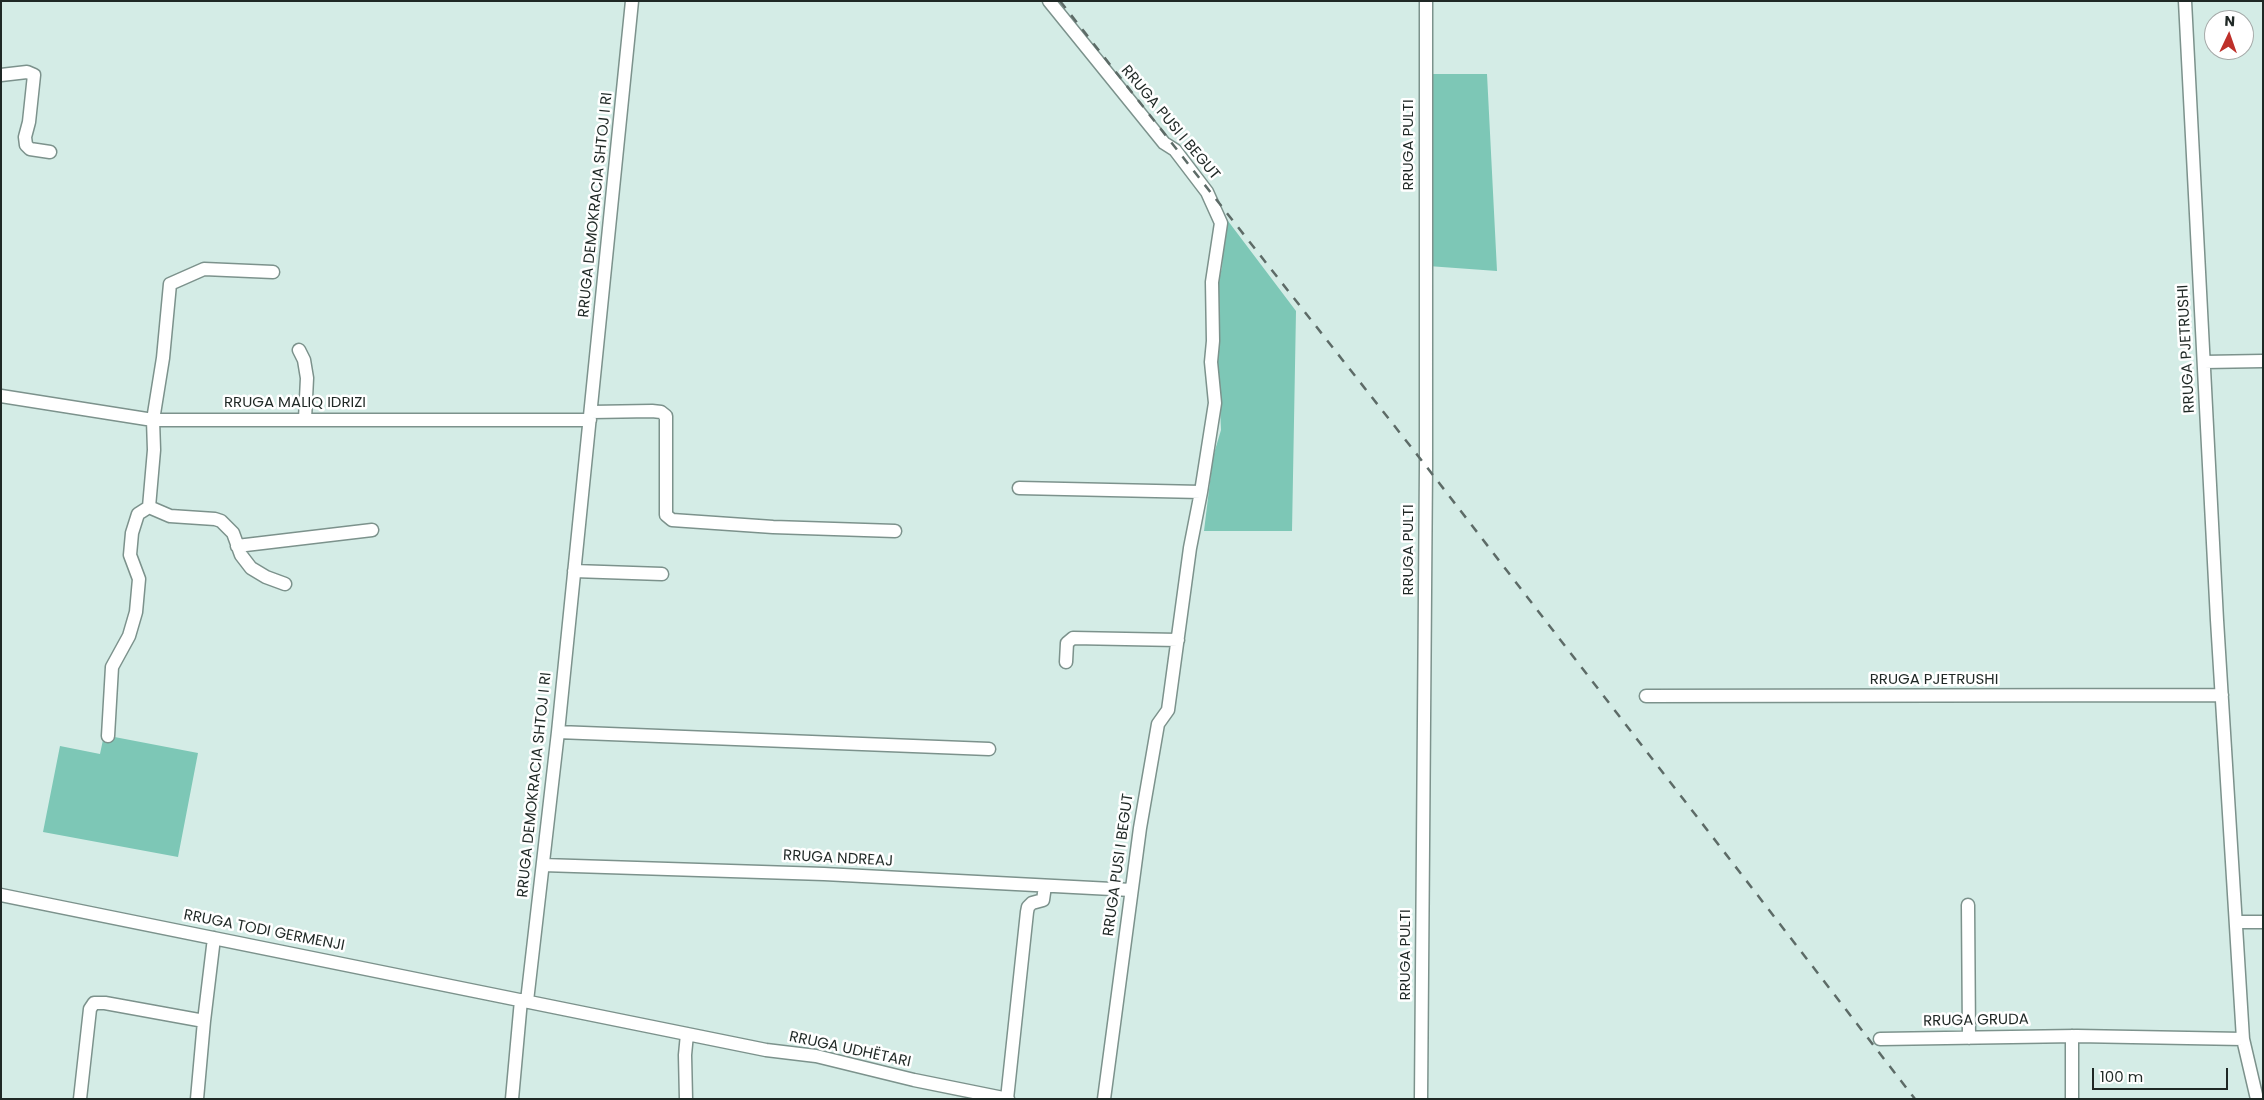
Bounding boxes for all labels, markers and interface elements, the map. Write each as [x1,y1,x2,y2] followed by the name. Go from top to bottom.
[2204,10,2254,60] north arrow
[2224,11,2236,31] text: N
[1117,62,1223,184] street label: RRUGA PUSI I BEGUT
[575,92,617,318] street label: RRUGA DEMOKRACIA SHTOJ I RI
[1400,99,1418,191] street label: RRUGA PULTI
[2175,284,2199,414] street label: RRUGA PJETRUSHI
[224,394,366,412] street label: RRUGA MALIQ IDRIZI
[1400,504,1418,596] street label: RRUGA PULTI
[1870,671,1998,689] street label: RRUGA PJETRUSHI
[514,672,556,898] street label: RRUGA DEMOKRACIA SHTOJ I RI
[1100,792,1138,938] street label: RRUGA PUSI I BEGUT
[783,847,893,871] street label: RRUGA NDREAJ
[182,907,346,955] street label: RRUGA TODI GERMENJI
[1397,909,1415,1001] street label: RRUGA PULTI
[1923,1011,2029,1031] street label: RRUGA GRUDA
[787,1028,913,1072] street label: RRUGA UDHËTARI
[2094,1058,2230,1090] scale bar
[2100,1066,2143,1087] text: 100 m

